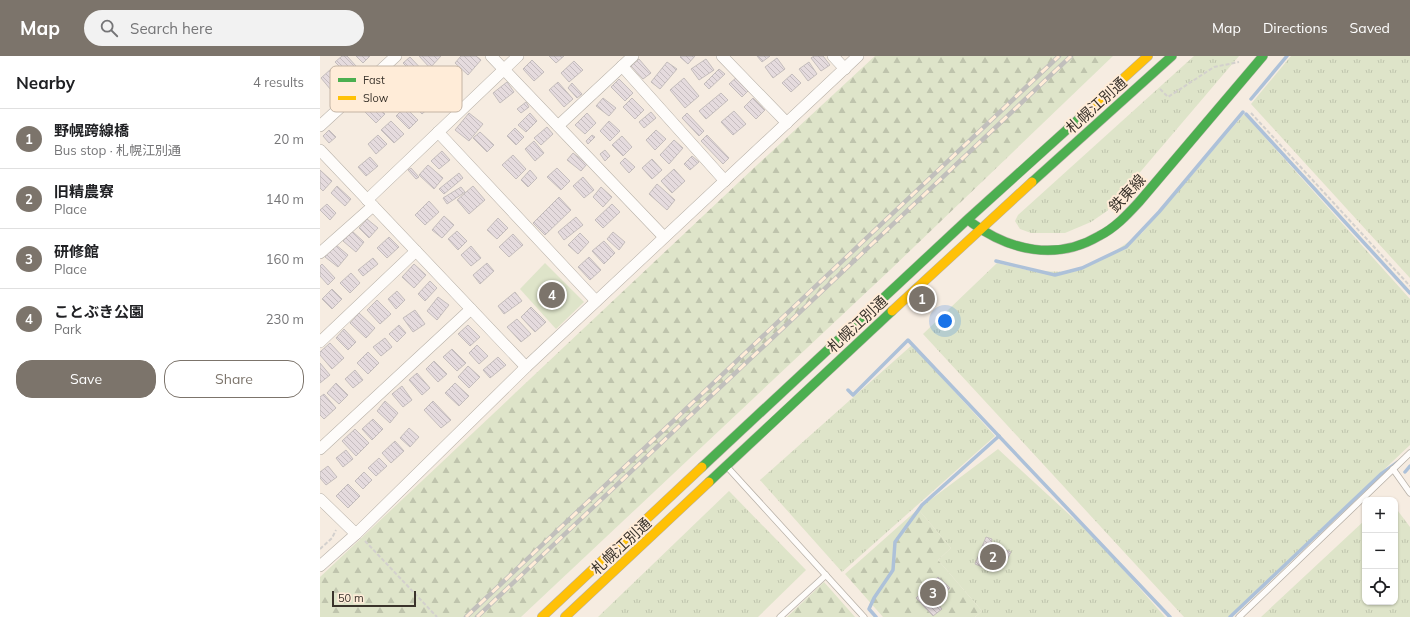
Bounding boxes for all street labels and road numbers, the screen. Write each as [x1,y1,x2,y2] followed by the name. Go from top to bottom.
[1062,73,1130,137] street label: 札幌江別通
[1105,170,1149,216] street label: 鉄東線
[823,291,891,357] street label: 札幌江別通
[587,513,655,579] street label: 札幌江別通

